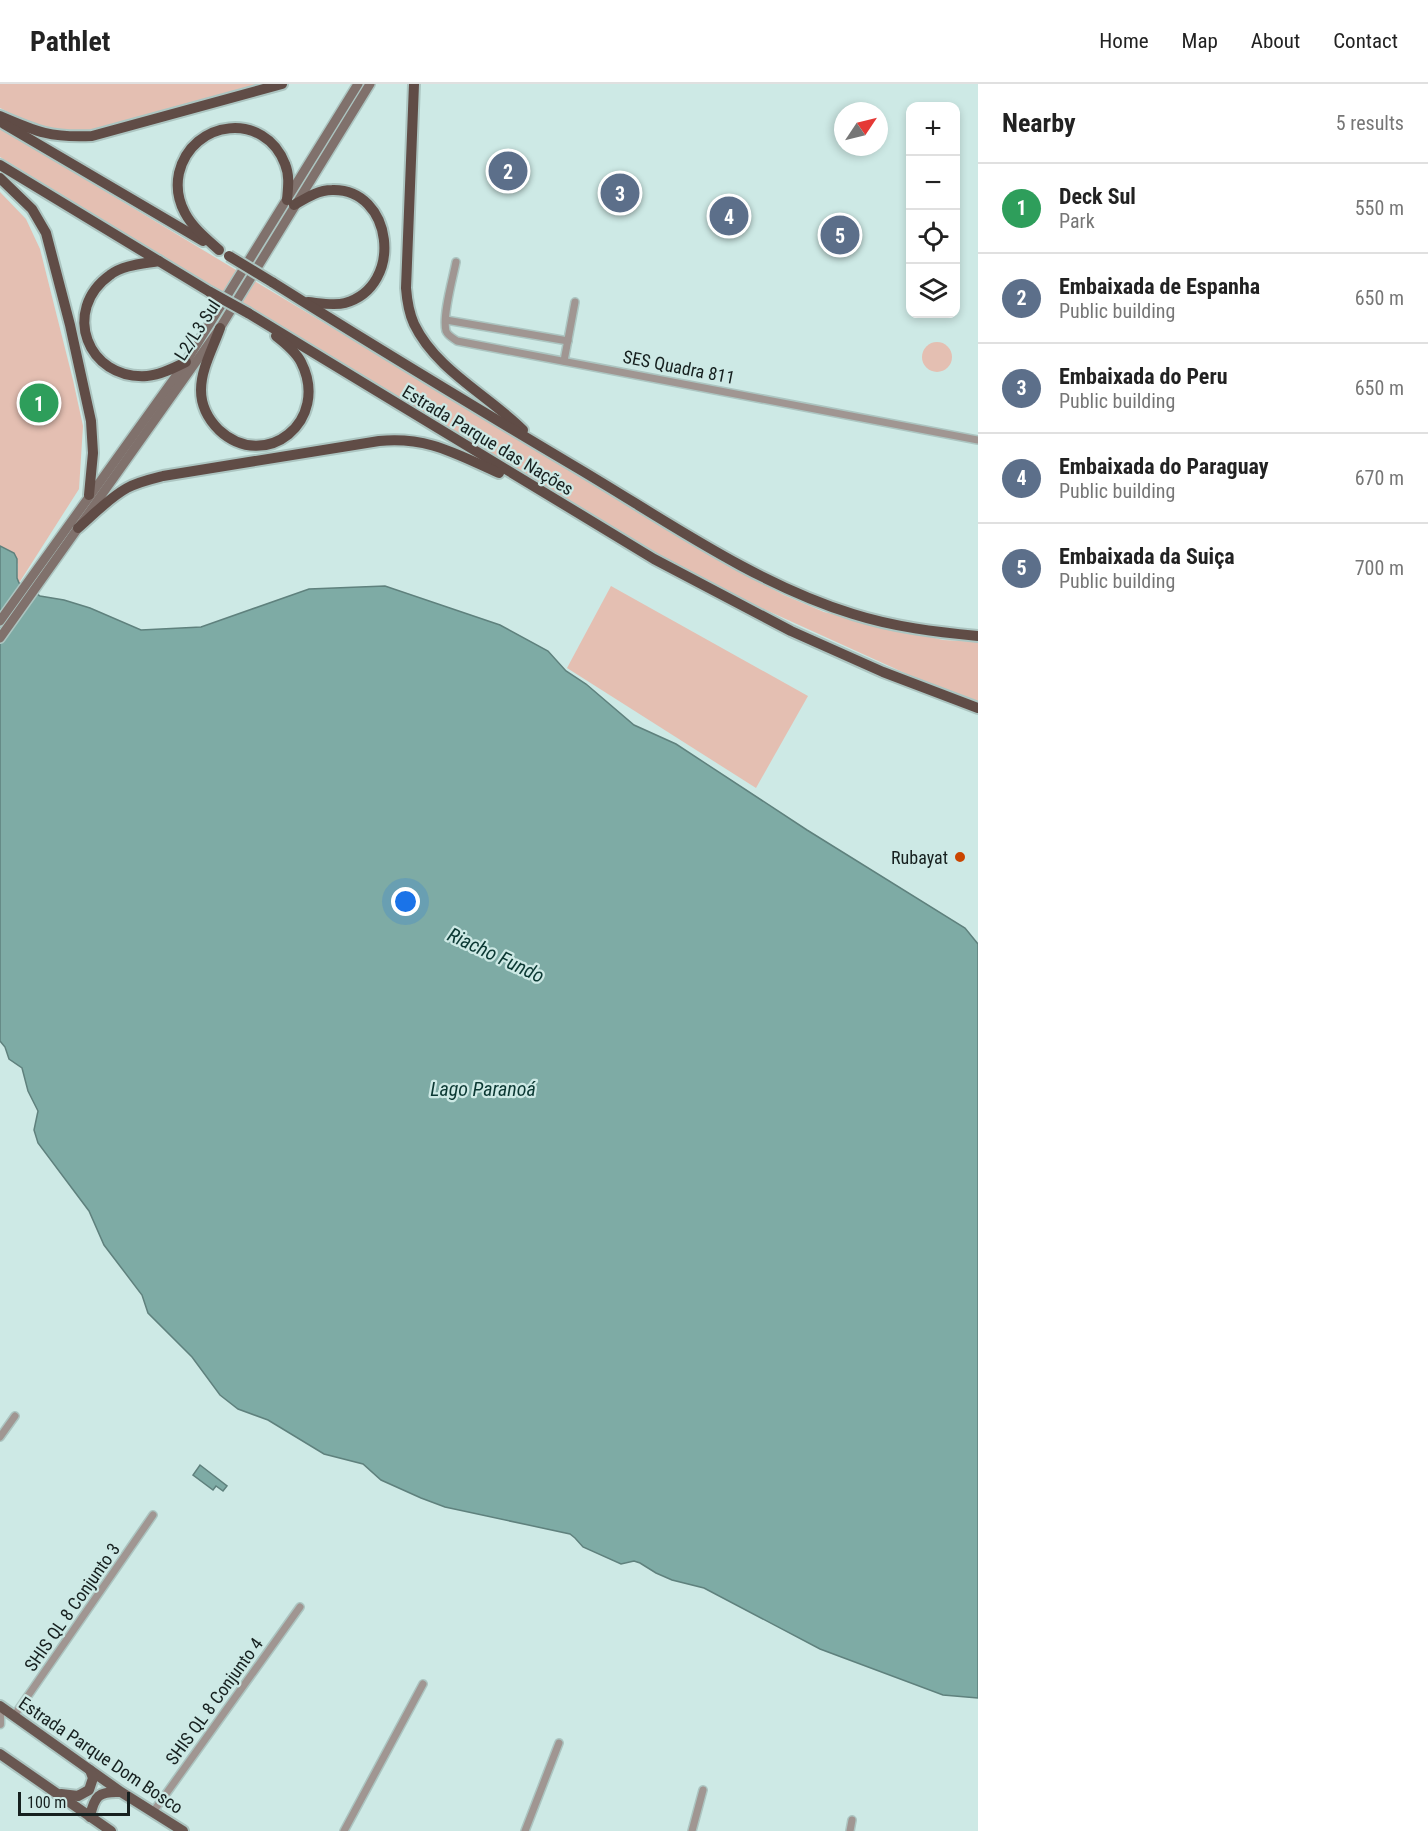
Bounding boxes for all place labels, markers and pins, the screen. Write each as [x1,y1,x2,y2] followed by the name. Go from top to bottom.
[488,148,528,194] pin: 2
[600,170,640,216] pin: 3
[710,194,748,238] pin: 4
[820,212,860,258] pin: 5
[20,380,58,426] pin: 1
[891,847,948,868] place label: Rubayat
[953,850,967,864] marker: Rubayat

